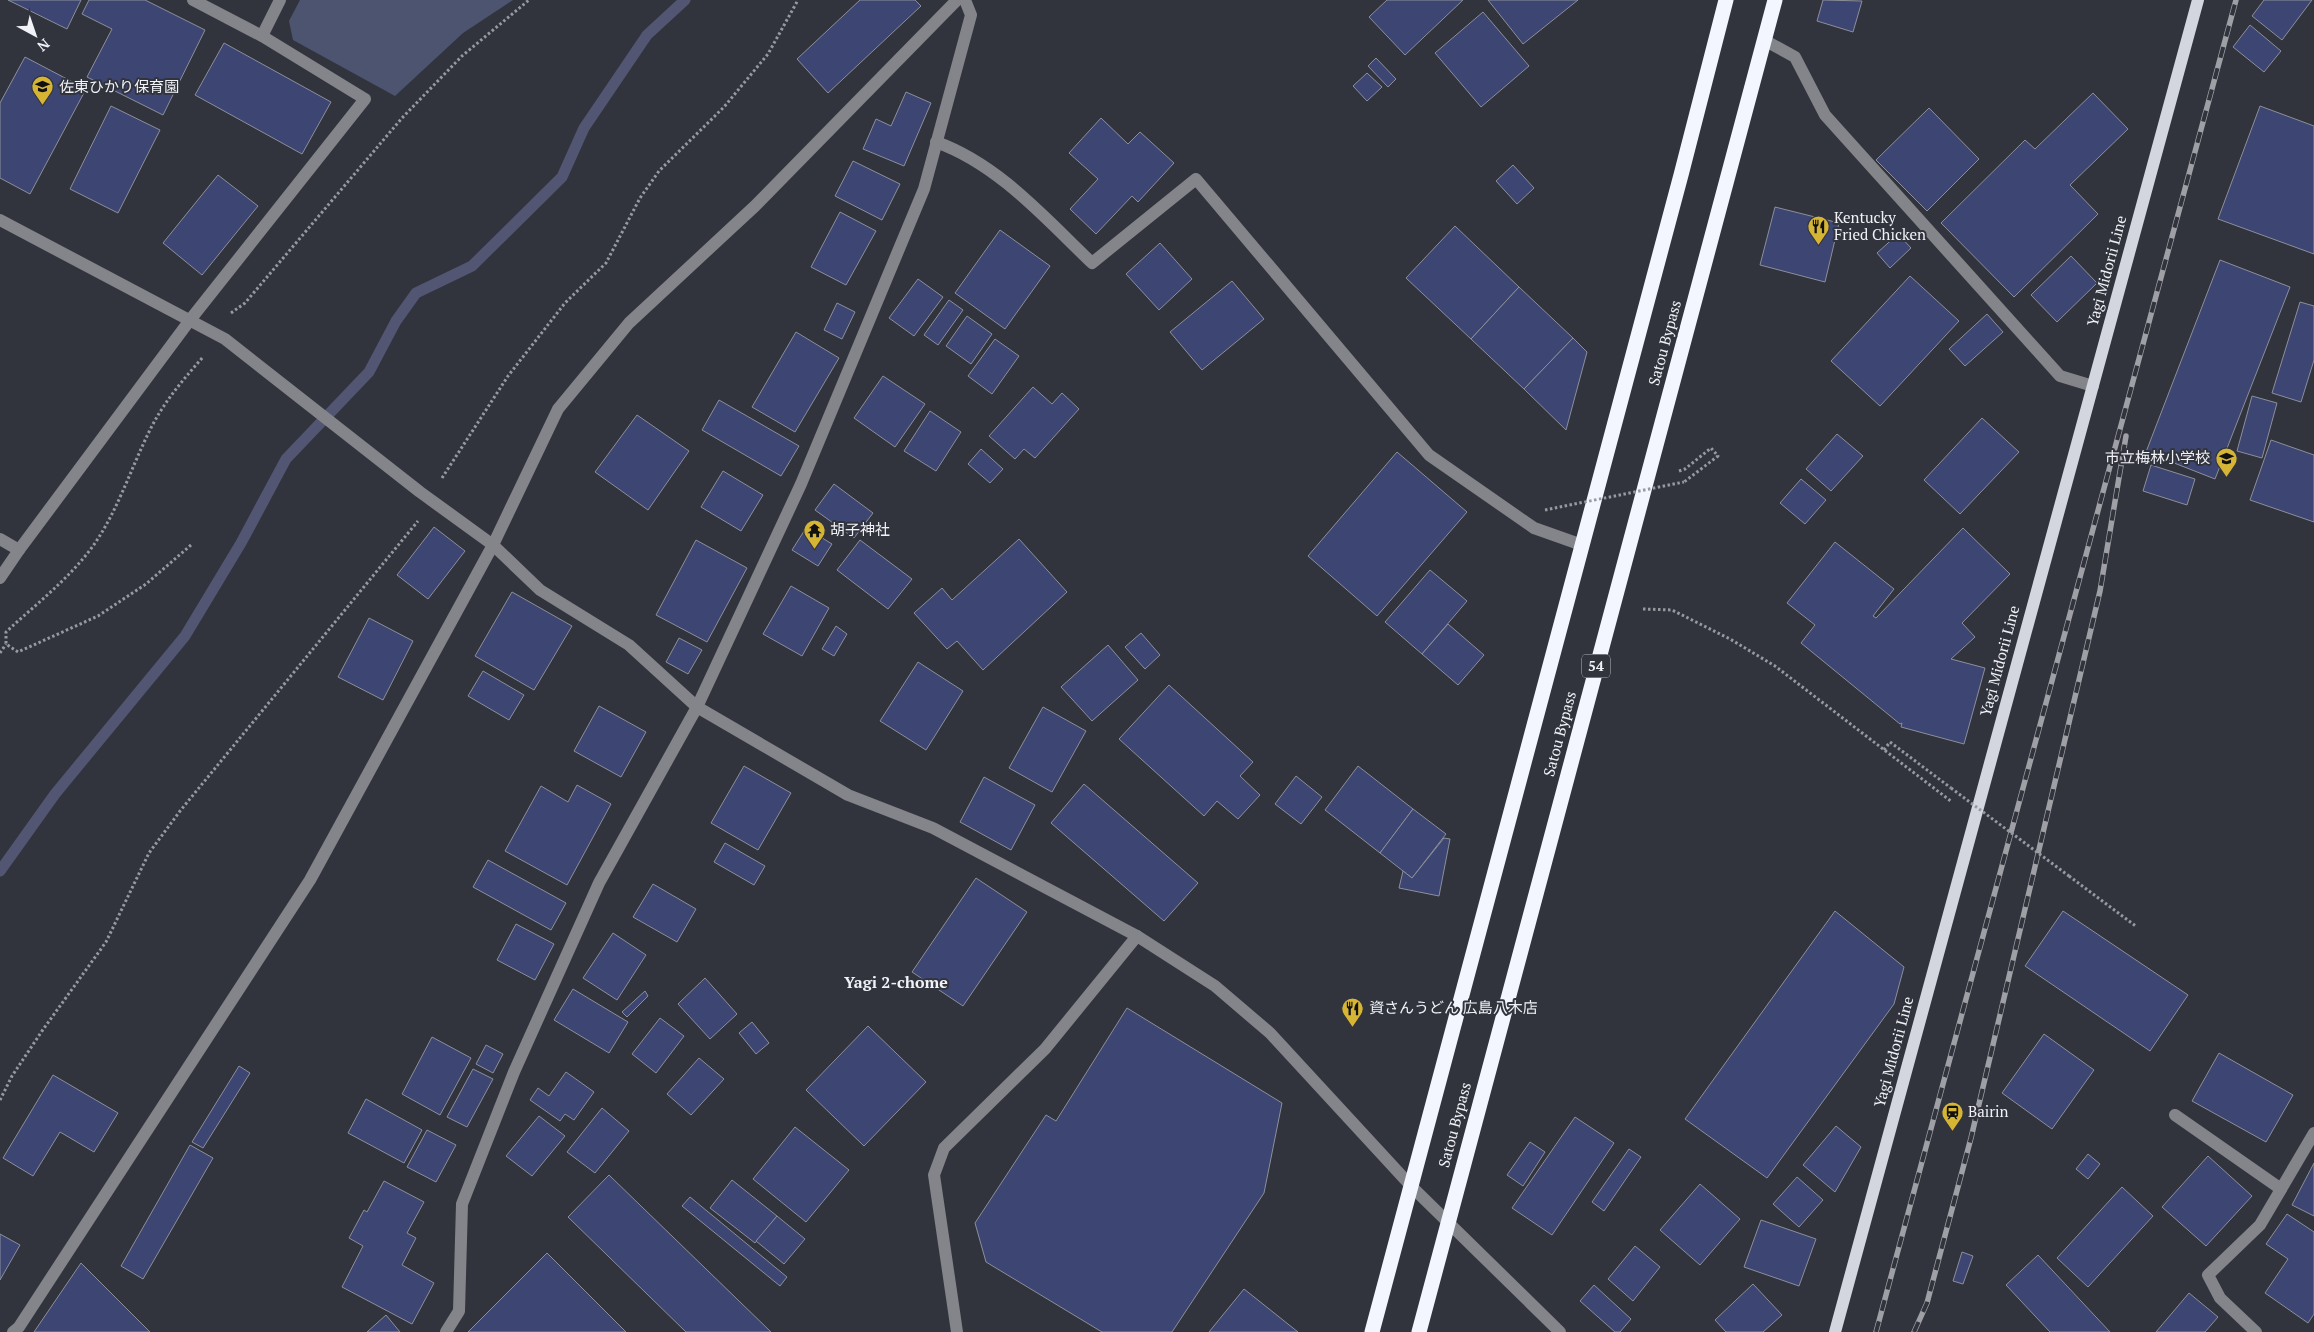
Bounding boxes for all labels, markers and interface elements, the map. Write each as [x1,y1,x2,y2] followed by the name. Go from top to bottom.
[10,10,60,60] north arrow
[33,35,54,56] text: N
[31,75,55,106] school or university icon: 佐東ひかり保育園
[59,76,179,96] place label: 佐東ひかり保育園
[1834,207,1926,244] place label: Kentucky Fried Chicken
[2082,213,2130,328] street label: Yagi Midorii Line
[1806,215,1830,246] restaurant icon: Kentucky Fried Chicken
[1643,298,1685,388] street label: Satou Bypass
[2214,446,2238,477] school or university icon: 市立梅林小学校
[2105,447,2210,467] place label: 市立梅林小学校
[802,518,826,549] temple icon: 胡子神社
[830,519,890,539] place label: 胡子神社
[1975,603,2023,718] street label: Yagi Midorii Line
[1582,654,1610,678] road number: 54
[1538,689,1580,779] street label: Satou Bypass
[844,971,948,993] district label: Yagi 2-chome
[1869,994,1917,1109] street label: Yagi Midorii Line
[1341,996,1365,1027] restaurant icon: 資さんうどん 広島八木店
[1369,997,1538,1017] place label: 資さんうどん 広島八木店
[1433,1080,1475,1170] street label: Satou Bypass
[1940,1100,1964,1131] station icon: Bairin
[1968,1101,2009,1121] place label: Bairin

